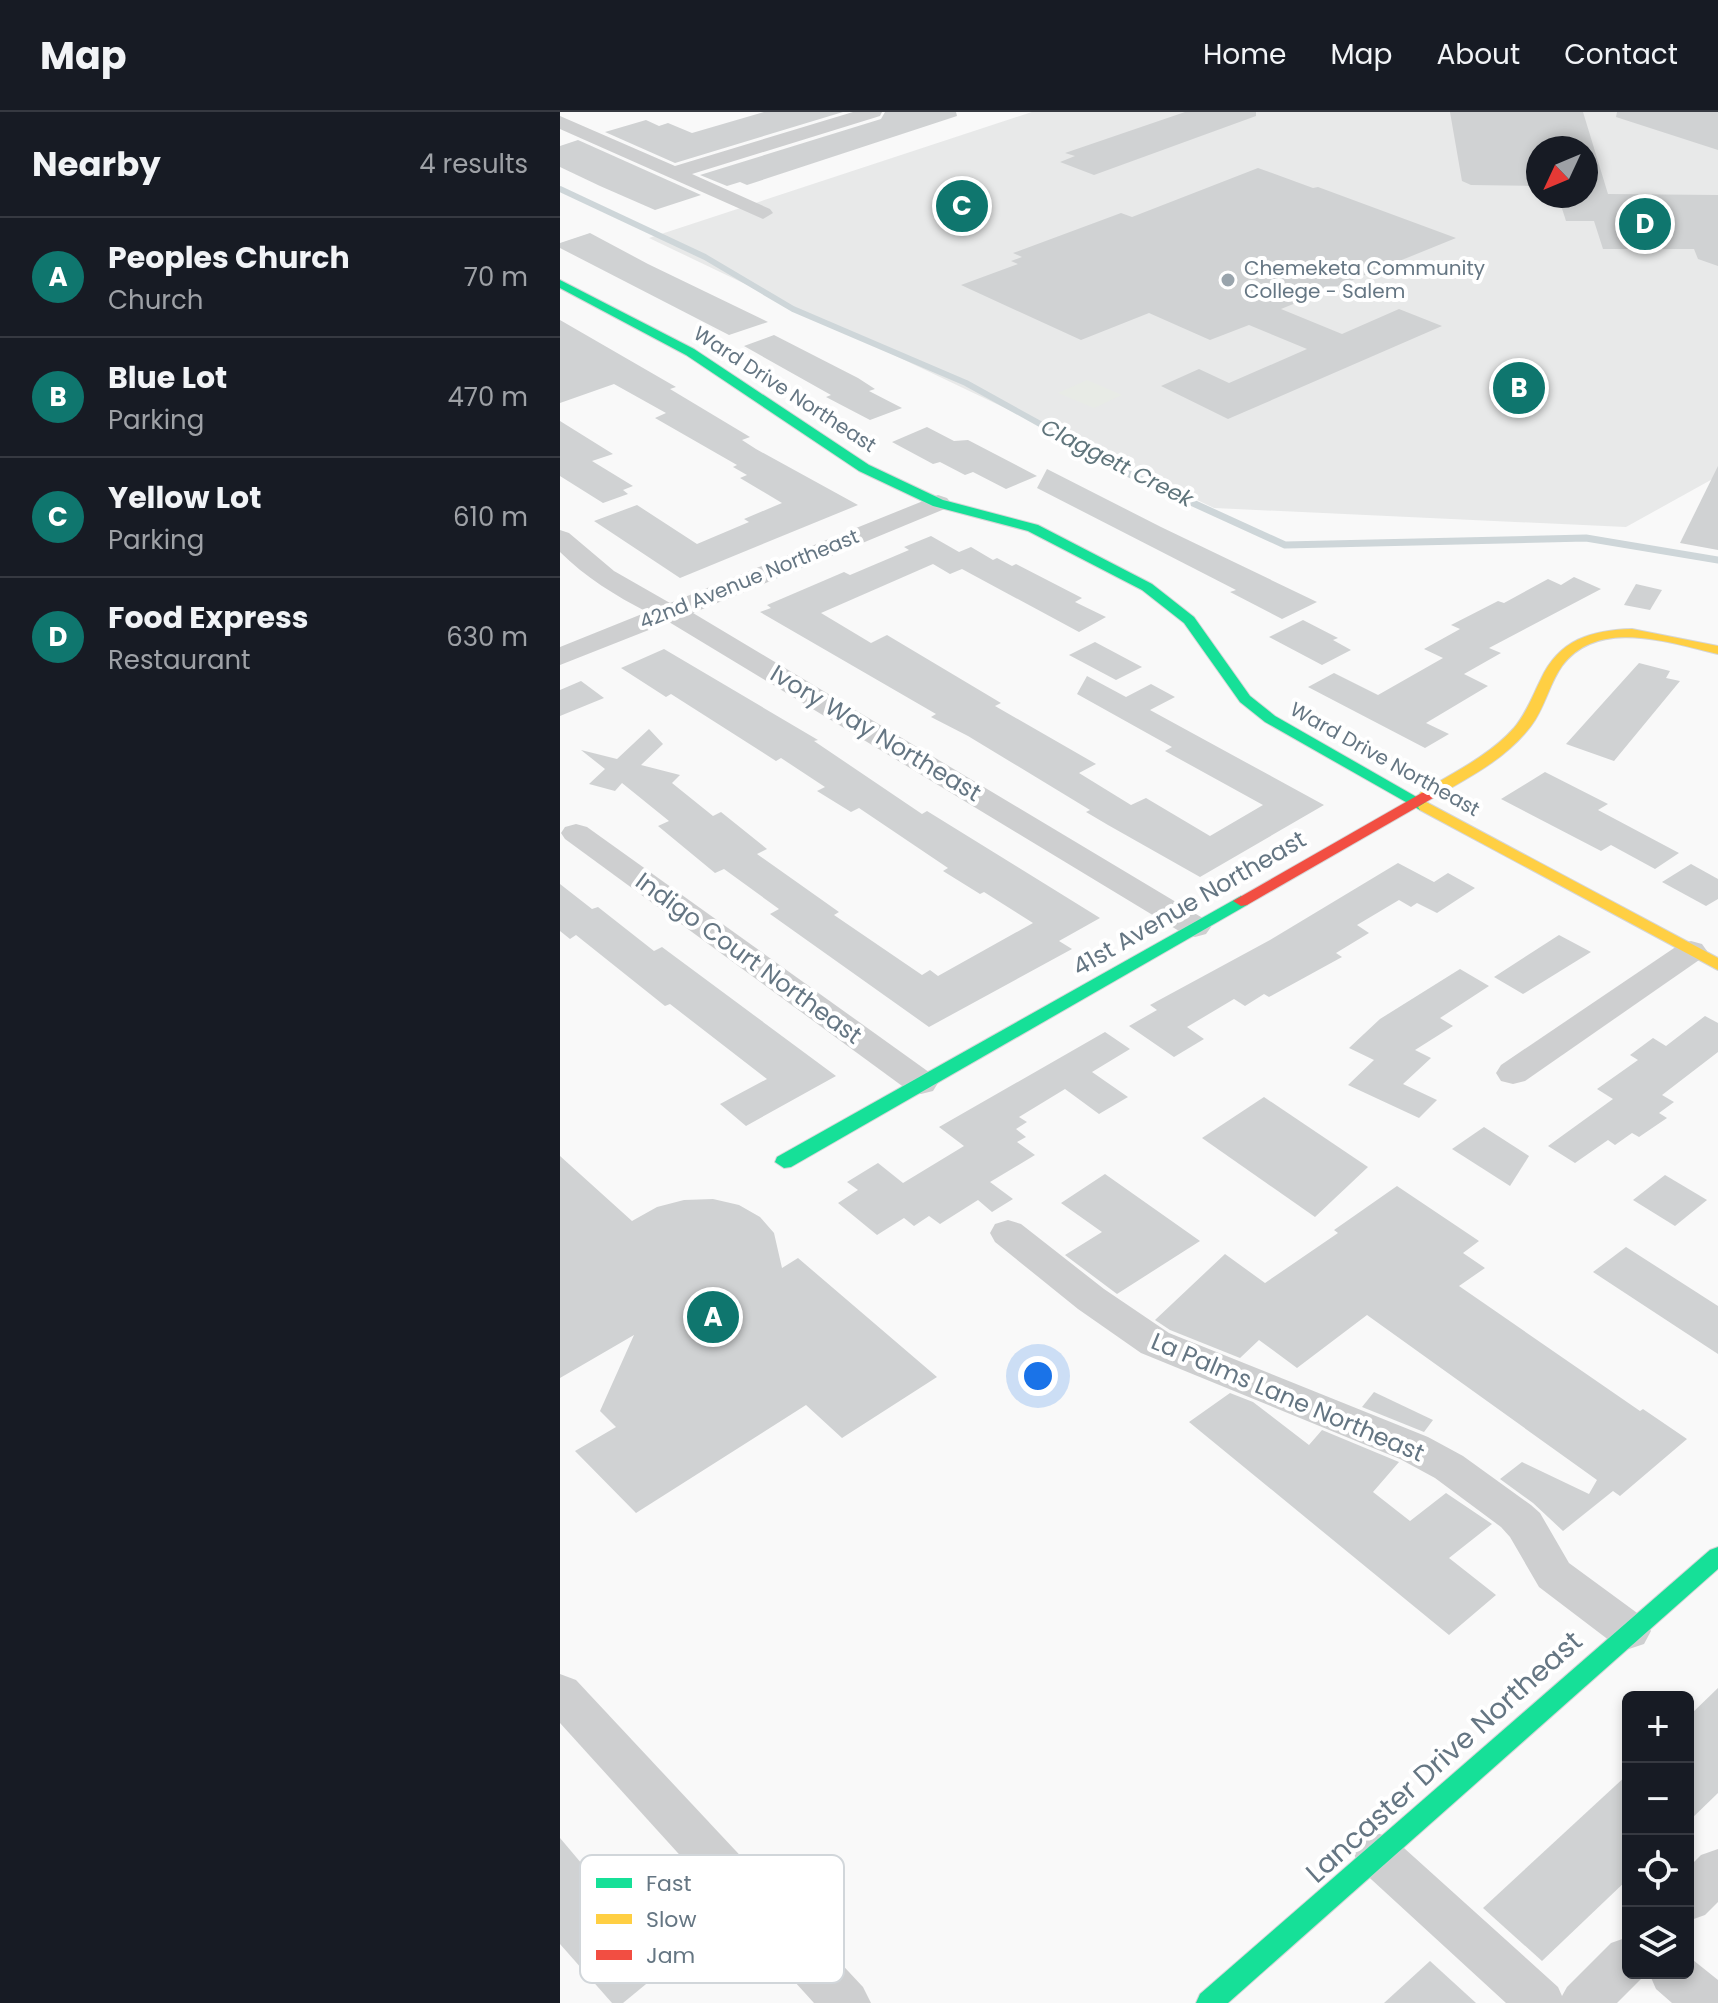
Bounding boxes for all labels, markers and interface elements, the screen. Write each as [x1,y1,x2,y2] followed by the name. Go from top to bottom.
[40,29,127,82] text: Map
[1203,35,1286,74] text: Home
[1330,35,1392,74] text: Map
[1436,35,1520,74] text: About
[1564,35,1678,74] text: Contact
[1526,136,1598,208] north arrow
[32,140,161,188] text: Nearby
[419,146,528,182] text: 4 results
[936,176,988,236] pin: C
[1619,194,1671,254] pin: D
[108,236,350,279] text: Peoples Church
[1244,254,1485,305] place label: Chemeketa Community College - Salem
[48,259,68,295] text: A
[464,259,528,295] text: 70 m
[1219,271,1237,289] marker: Chemeketa Community College - Salem
[108,282,203,318] text: Church
[688,319,882,459] street label: Ward Drive Northeast
[108,356,227,399] text: Blue Lot
[1493,358,1545,418] pin: B
[49,379,67,415] text: B
[447,379,528,415] text: 470 m
[108,402,204,438] text: Parking
[1036,411,1200,515] water label: Claggett Creek
[108,476,261,519] text: Yellow Lot
[48,499,68,535] text: C
[453,499,528,535] text: 610 m
[108,522,204,558] text: Parking
[635,522,863,636] street label: 42nd Avenue Northeast
[108,596,308,639] text: Food Express
[49,619,67,655] text: D
[446,619,528,655] text: 630 m
[108,642,251,678] text: Restaurant
[764,657,988,809] street label: Ivory Way Northeast
[1285,695,1485,823] street label: Ward Drive Northeast
[1066,823,1312,983] street label: 41st Avenue Northeast
[629,865,869,1051] street label: Indigo Court Northeast
[687,1287,739,1347] pin: A
[1146,1324,1430,1470] street label: La Palms Lane Northeast
[1018,1356,1058,1396] your location
[1297,1622,1591,1892] street label: Lancaster Drive Northeast
[1622,1691,1694,1979] map controls
[1622,1691,1694,1763] button: +
[1622,1763,1694,1835] button: −
[1622,1835,1694,1907] button: locate
[580,1855,844,1983] legend
[646,1868,691,1899] text: Fast
[646,1904,696,1935] text: Slow
[1622,1907,1694,1979] button: layers
[646,1940,695,1971] text: Jam

